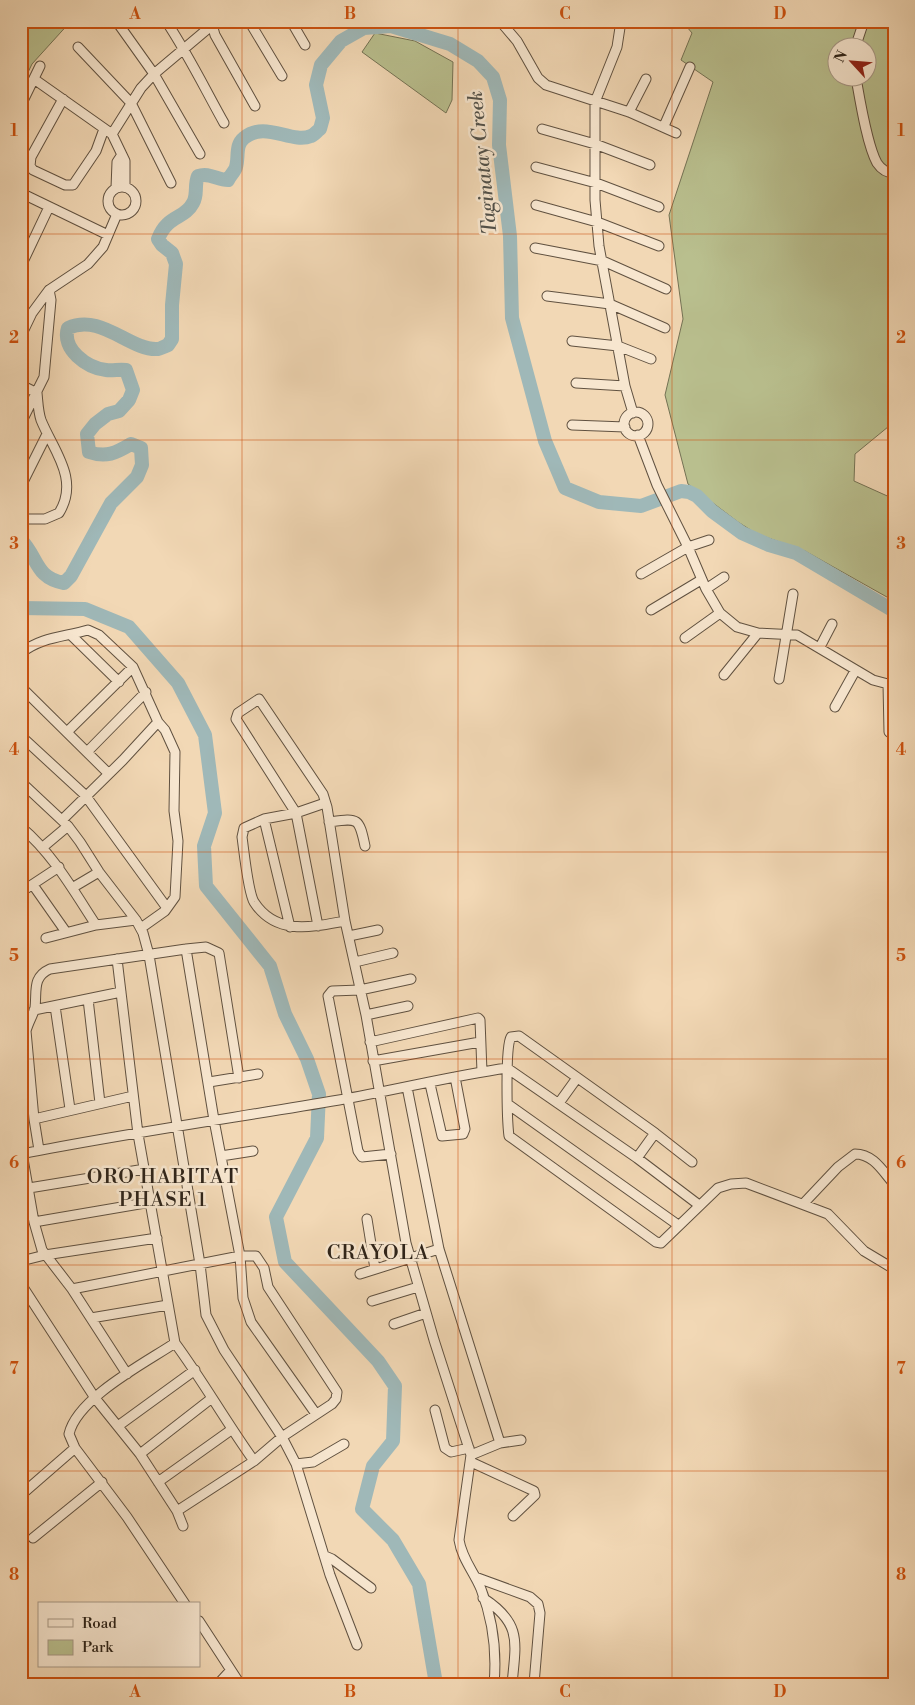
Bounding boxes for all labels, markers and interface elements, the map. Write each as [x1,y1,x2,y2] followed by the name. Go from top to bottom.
[128,4,141,24] text: A
[344,4,356,24] text: B
[559,4,571,24] text: C
[774,4,787,24] text: D
[828,38,878,88] north arrow
[831,48,852,66] text: N
[464,90,503,236] water label: Taginatay Creek
[10,121,18,141] text: 1
[897,121,905,141] text: 1
[9,328,19,348] text: 2
[896,328,906,348] text: 2
[9,534,19,554] text: 3
[896,534,906,554] text: 3
[9,740,20,760] text: 4
[896,740,907,760] text: 4
[9,946,19,966] text: 5
[896,946,906,966] text: 5
[9,1153,19,1173] text: 6
[896,1153,906,1173] text: 6
[87,1165,239,1213] district label: ORO HABITAT PHASE 1
[327,1241,430,1266] district label: CRAYOLA
[9,1359,19,1379] text: 7
[896,1359,906,1379] text: 7
[9,1565,19,1585] text: 8
[896,1565,906,1585] text: 8
[38,1602,200,1668] legend
[82,1614,117,1633] text: Road
[82,1638,114,1657] text: Park
[128,1682,141,1702] text: A
[344,1682,356,1702] text: B
[559,1682,571,1702] text: C
[774,1682,787,1702] text: D

